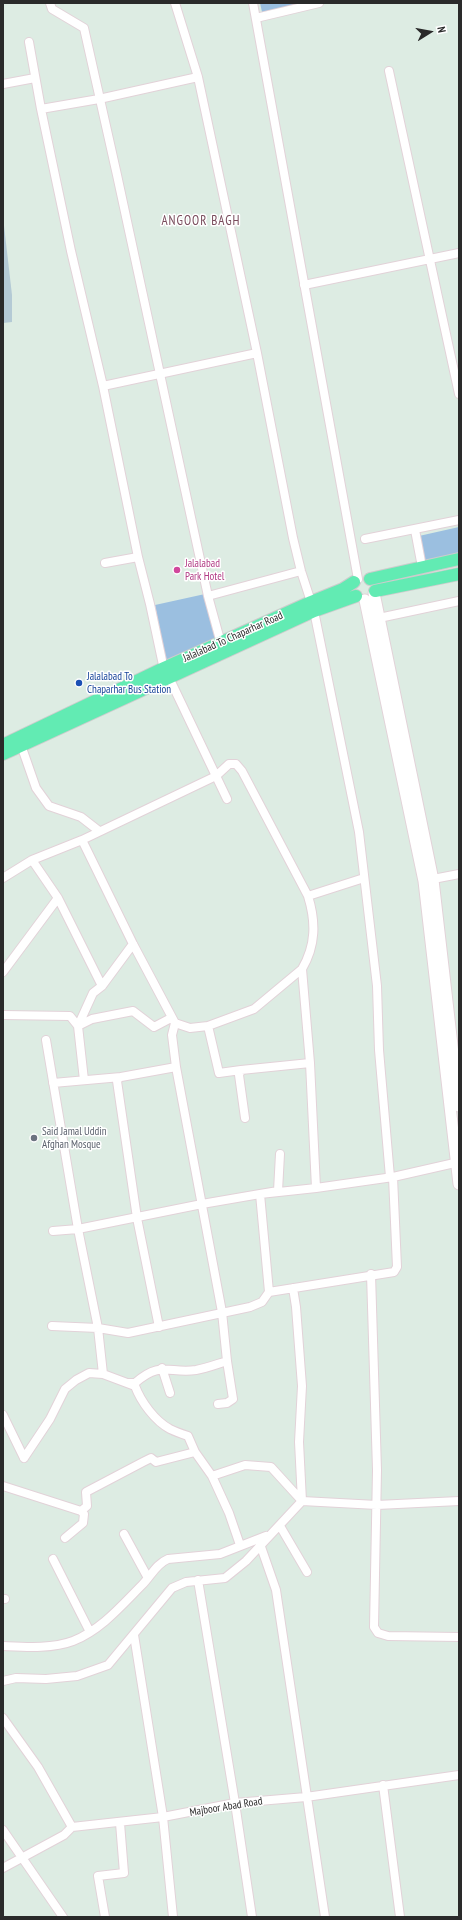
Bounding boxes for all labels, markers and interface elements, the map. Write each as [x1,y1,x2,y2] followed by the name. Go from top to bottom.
[410,12,450,52] north arrow
[434,25,449,34] text: N
[161,213,241,229] district label: ANGOOR BAGH
[185,557,224,583] place label: Jalalabad Park Hotel
[172,565,182,575] marker: Jalalabad Park Hotel
[181,609,285,665] street label: Jalalabad To Chaparhar Road
[87,670,171,696] place label: Jalalabad To Chaparhar Bus Station
[74,678,84,688] marker: Jalalabad To Chaparhar Bus Station
[42,1125,107,1151] place label: Said Jamal Uddin Afghan Mosque
[29,1133,39,1143] marker: Said Jamal Uddin Afghan Mosque
[189,1795,263,1819] street label: Majboor Abad Road

